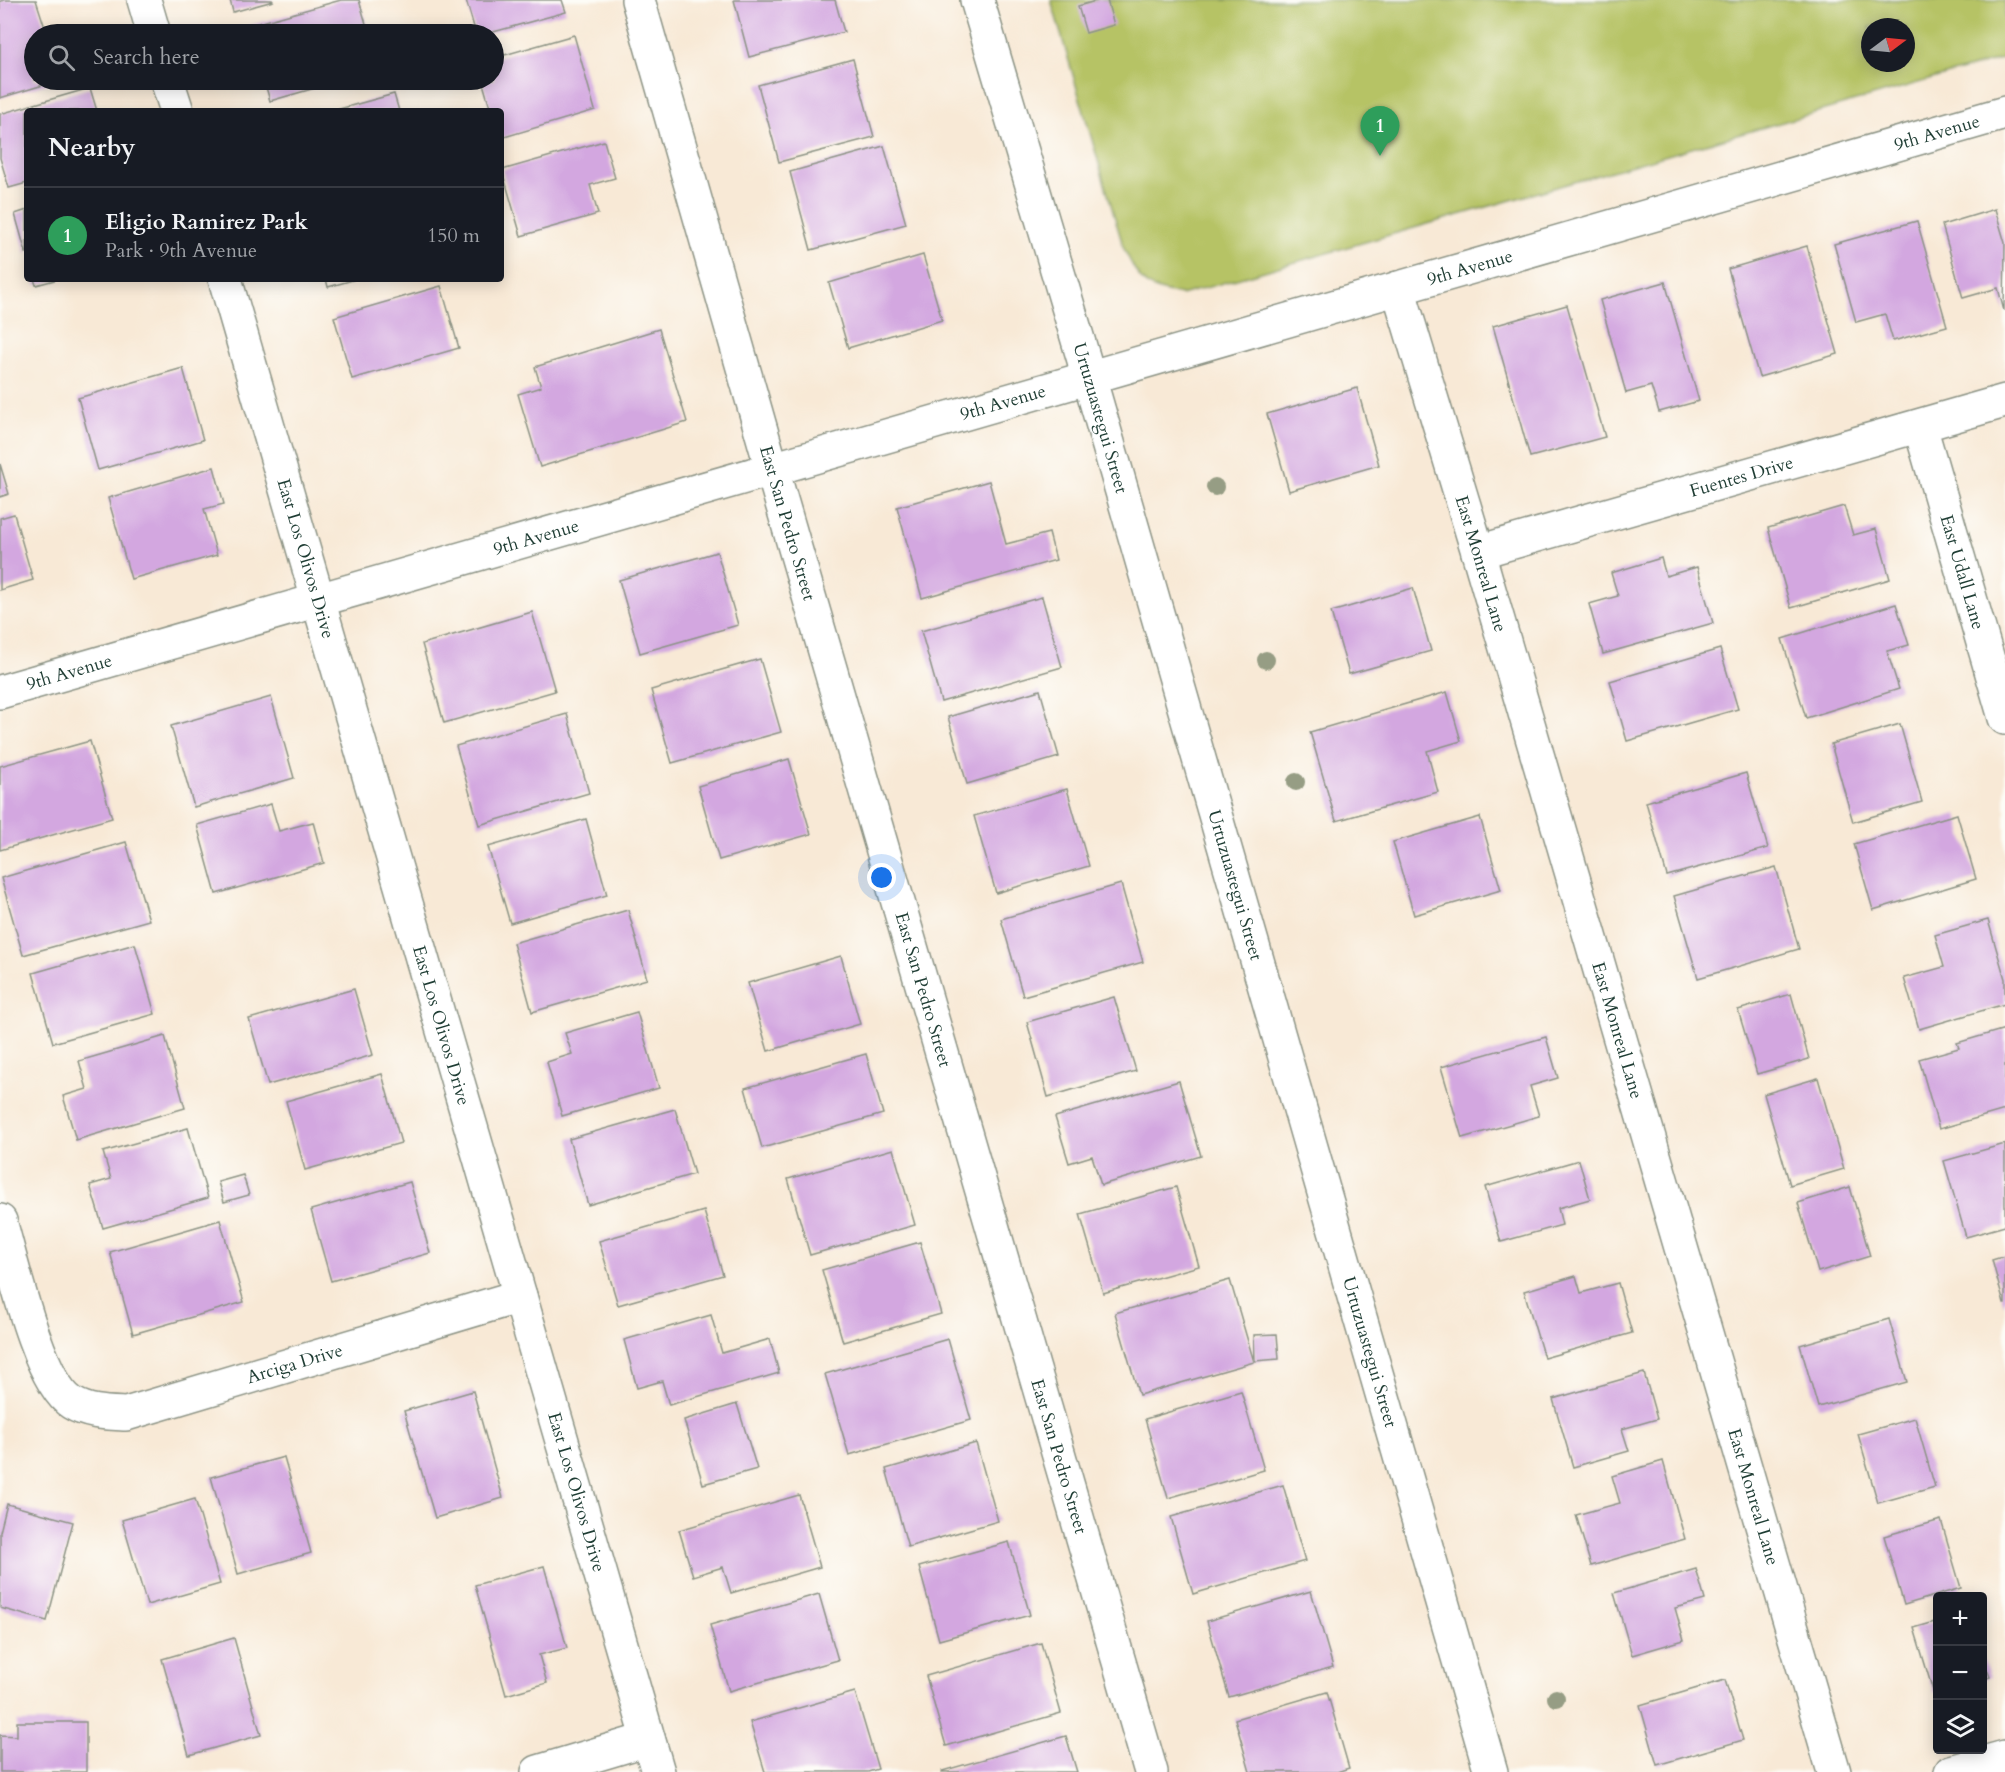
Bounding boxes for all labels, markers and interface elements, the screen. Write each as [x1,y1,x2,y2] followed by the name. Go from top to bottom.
[1861,18,1915,72] north arrow
[24,24,504,90] search box
[45,41,78,74] icon: search
[93,42,200,72] text: Search here
[1360,106,1400,156] pin: 1
[1891,109,1983,157] street label: 9th Avenue
[48,130,136,165] text: Nearby
[105,207,308,237] text: Eligio Ramirez Park
[62,222,73,249] text: 1
[427,222,480,249] text: 150 m
[105,237,257,264] text: Park · 9th Avenue
[1424,244,1516,292] street label: 9th Avenue
[1067,340,1134,497] street label: Urtuzuastegui Street
[957,379,1049,427] street label: 9th Avenue
[753,443,822,604] street label: East San Pedro Street
[1687,450,1796,504] street label: Fuentes Drive
[271,476,341,642] street label: East Los Olivos Drive
[1449,492,1513,635] street label: East Monreal Lane
[1933,512,1991,633] street label: East Udall Lane
[490,513,582,562] street label: 9th Avenue
[24,648,115,697] street label: 9th Avenue
[1201,807,1269,964] street label: Urtuzuastegui Street
[867,863,896,892] your location
[889,909,957,1071] street label: East San Pedro Street
[406,942,476,1108] street label: East Los Olivos Drive
[1585,959,1649,1102] street label: East Monreal Lane
[1336,1274,1403,1431] street label: Urtuzuastegui Street
[244,1338,346,1390] street label: Arciga Drive
[1024,1376,1093,1537] street label: East San Pedro Street
[541,1409,611,1575] street label: East Los Olivos Drive
[1721,1425,1785,1568] street label: East Monreal Lane
[1933,1592,1987,1754] map controls
[1933,1592,1987,1646] button: +
[1933,1646,1987,1700] button: −
[1933,1700,1987,1754] button: layers

